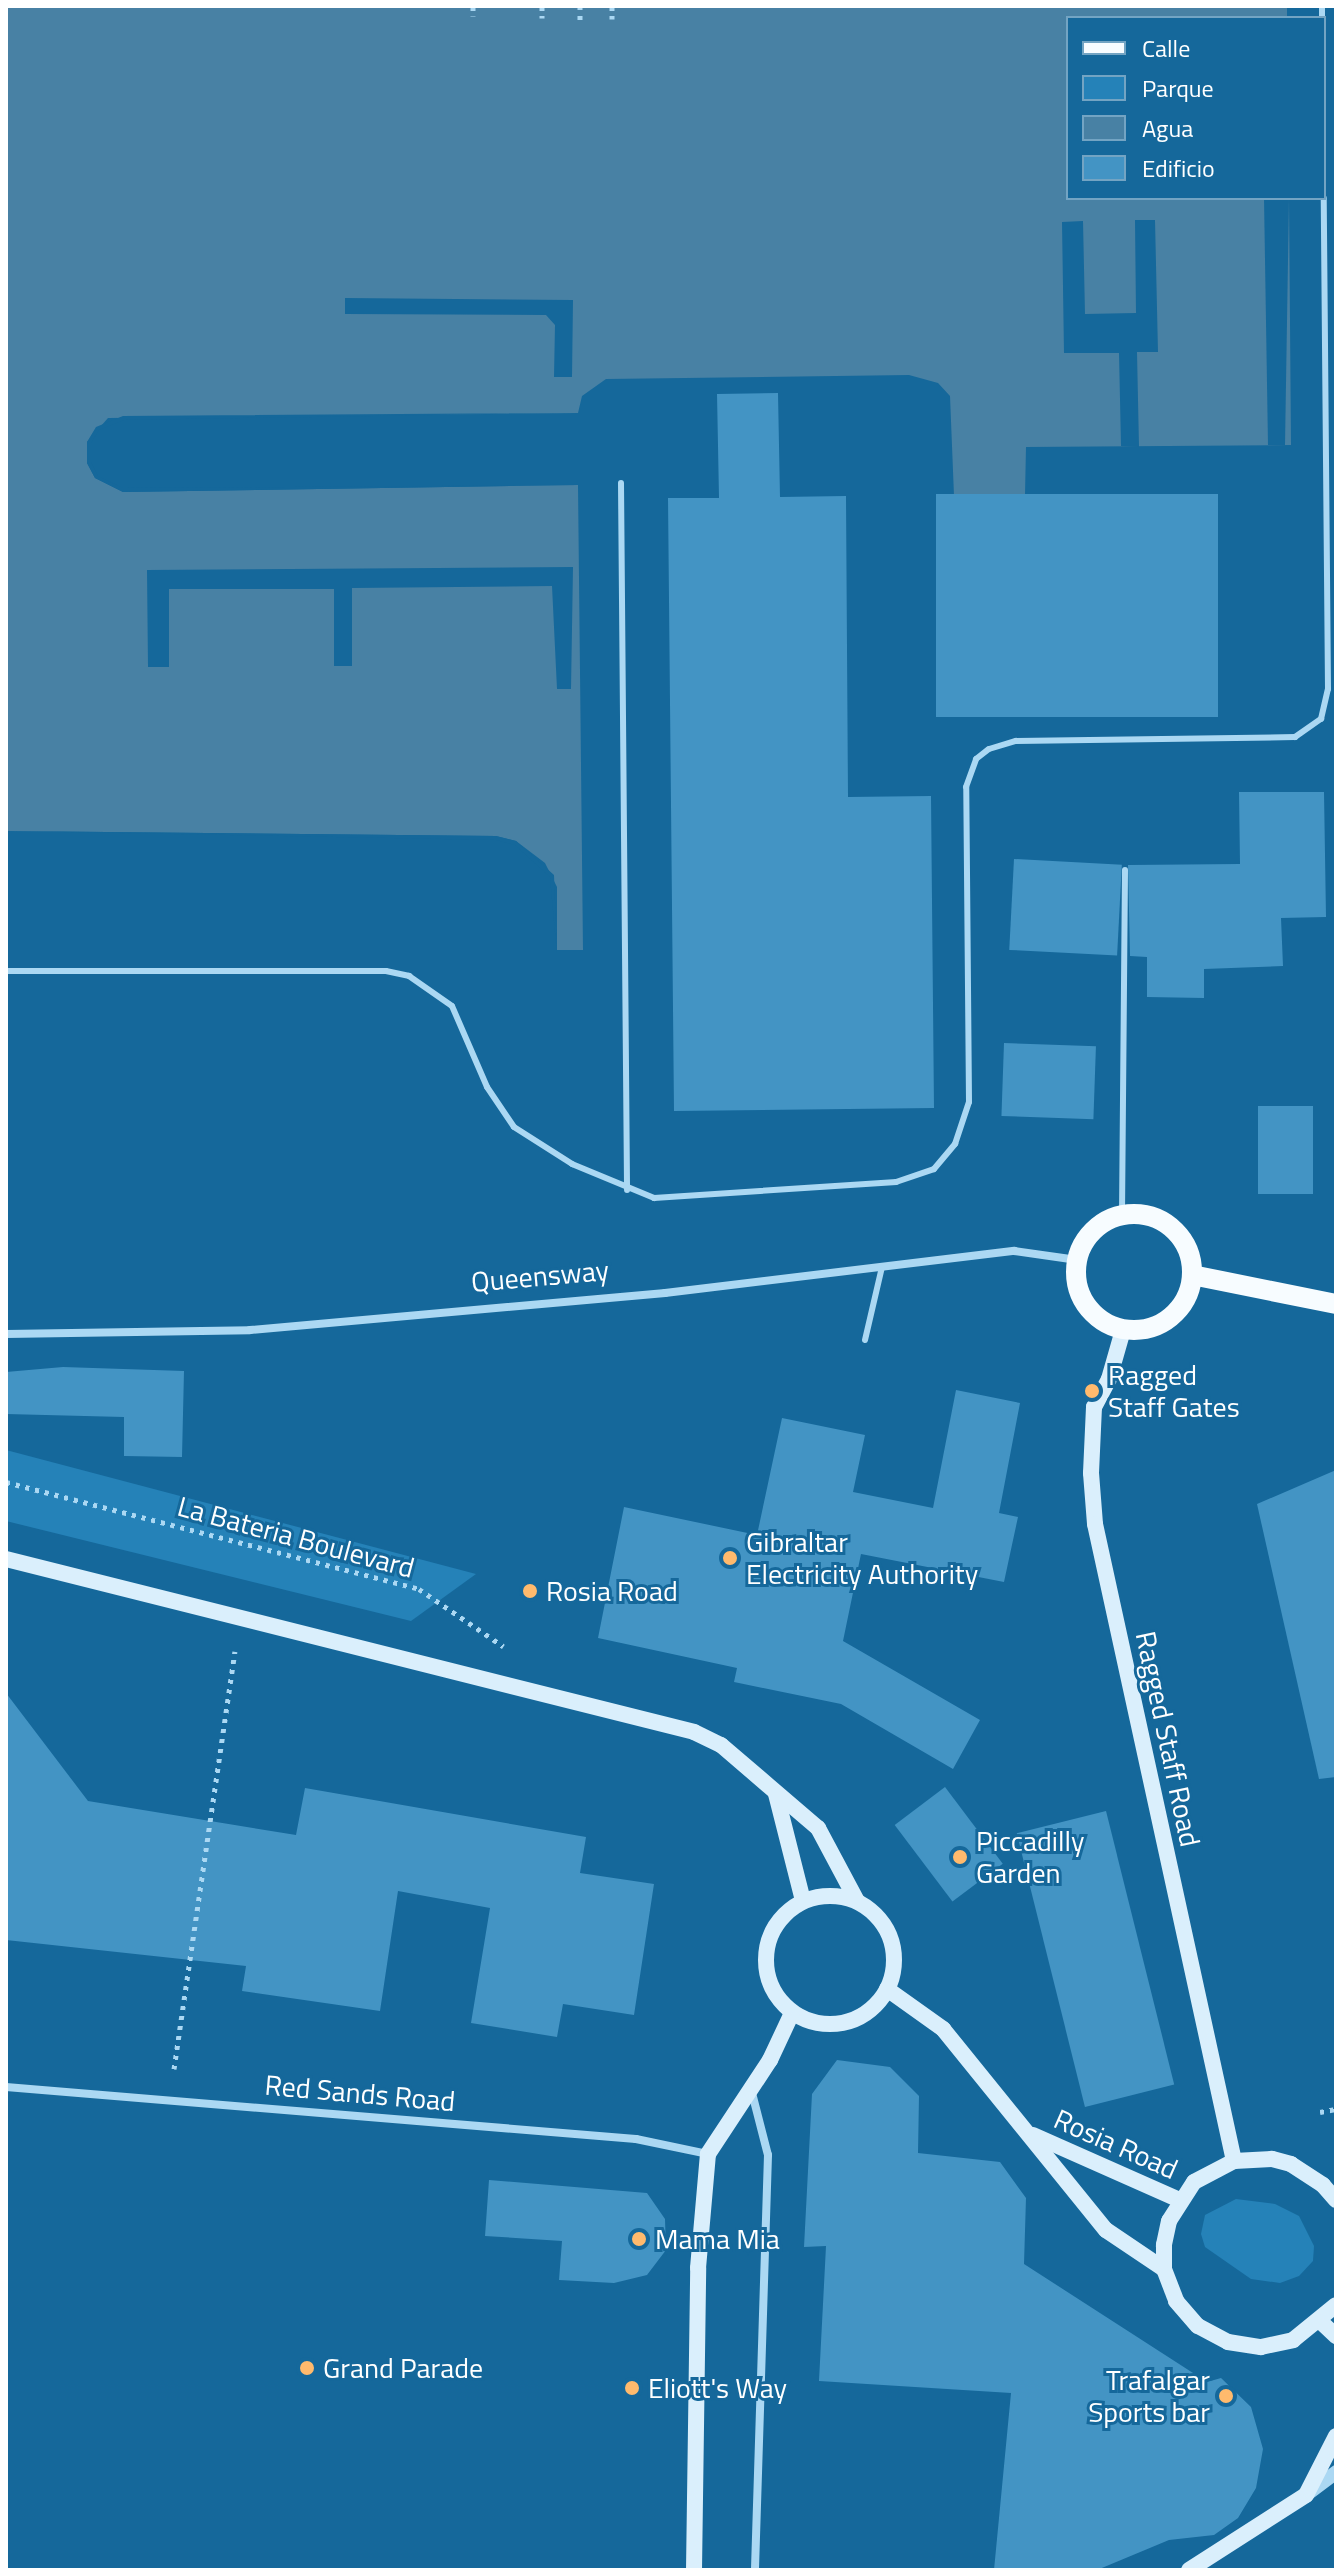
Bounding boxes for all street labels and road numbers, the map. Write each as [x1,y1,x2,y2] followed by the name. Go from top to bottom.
[470,1253,610,1299] street label: Queensway
[174,1489,418,1585] street label: La Bateria Boulevard
[1129,1628,1207,1850] street label: Ragged Staff Road
[263,2068,457,2118] street label: Red Sands Road
[1049,2102,1183,2186] street label: Rosia Road

